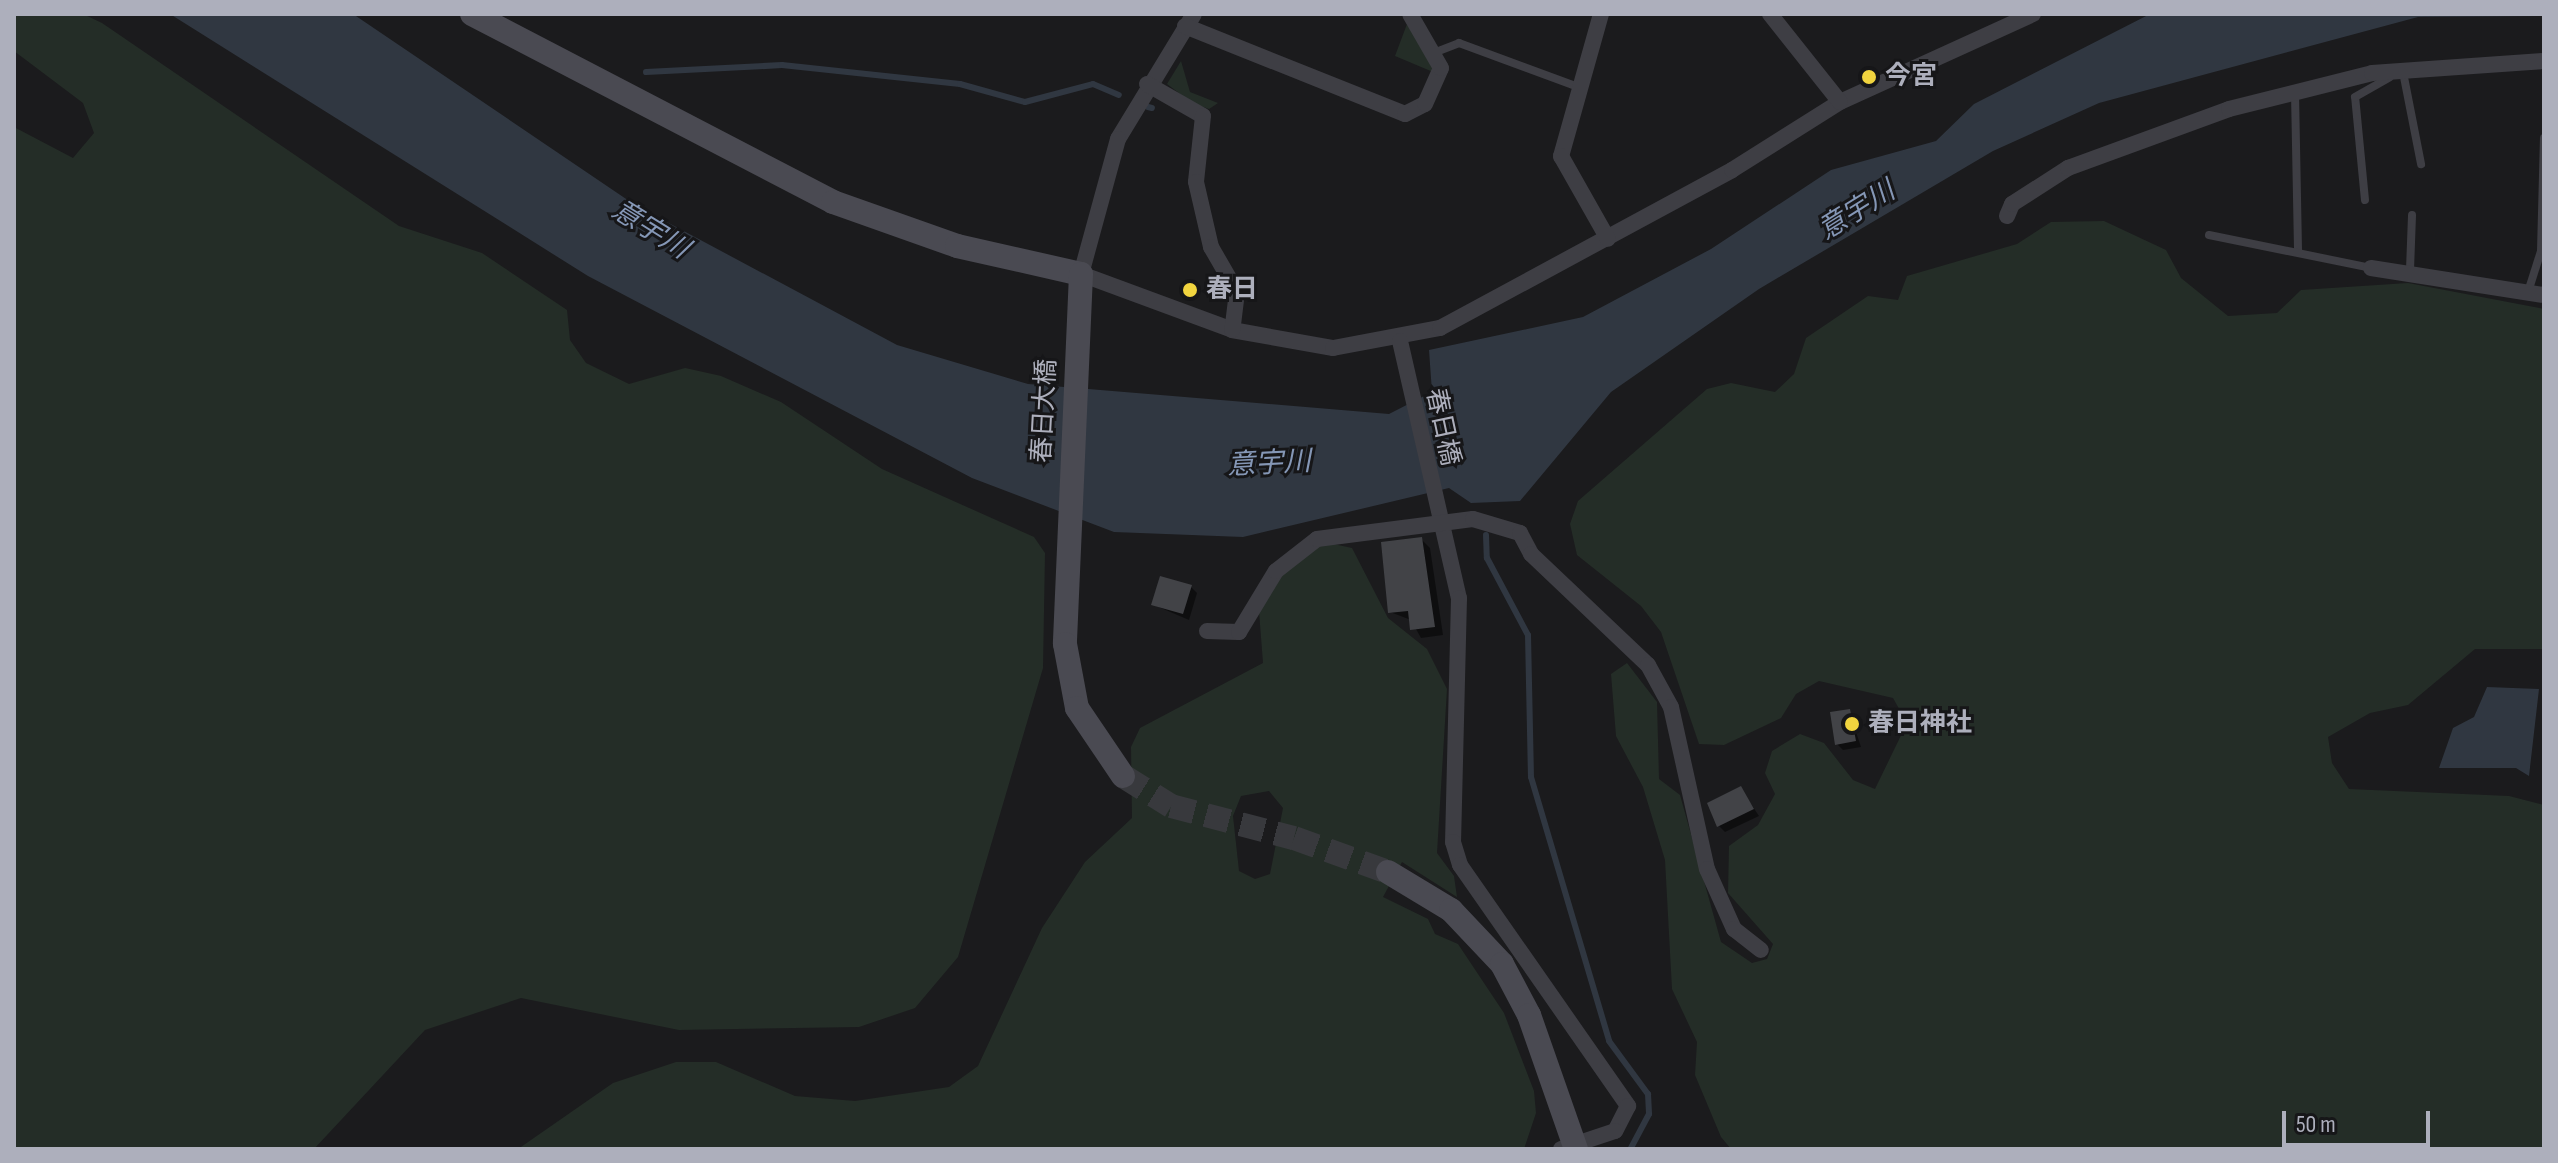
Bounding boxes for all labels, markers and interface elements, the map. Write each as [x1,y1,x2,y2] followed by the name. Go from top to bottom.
[1885,61,1937,93] place label: 今宮
[1860,68,1878,86] marker: 今宮
[1812,174,1902,248] water label: 意宇川
[605,193,695,267] water label: 意宇川
[1206,274,1258,306] place label: 春日
[1181,281,1199,299] marker: 春日
[1027,358,1063,464] street label: 春日大橋
[1419,386,1465,468] street label: 春日橋
[1226,445,1312,483] water label: 意宇川
[1868,708,1972,740] place label: 春日神社
[1843,715,1861,733] marker: 春日神社
[2286,1095,2434,1145] scale bar
[2296,1110,2336,1139] text: 50 m

